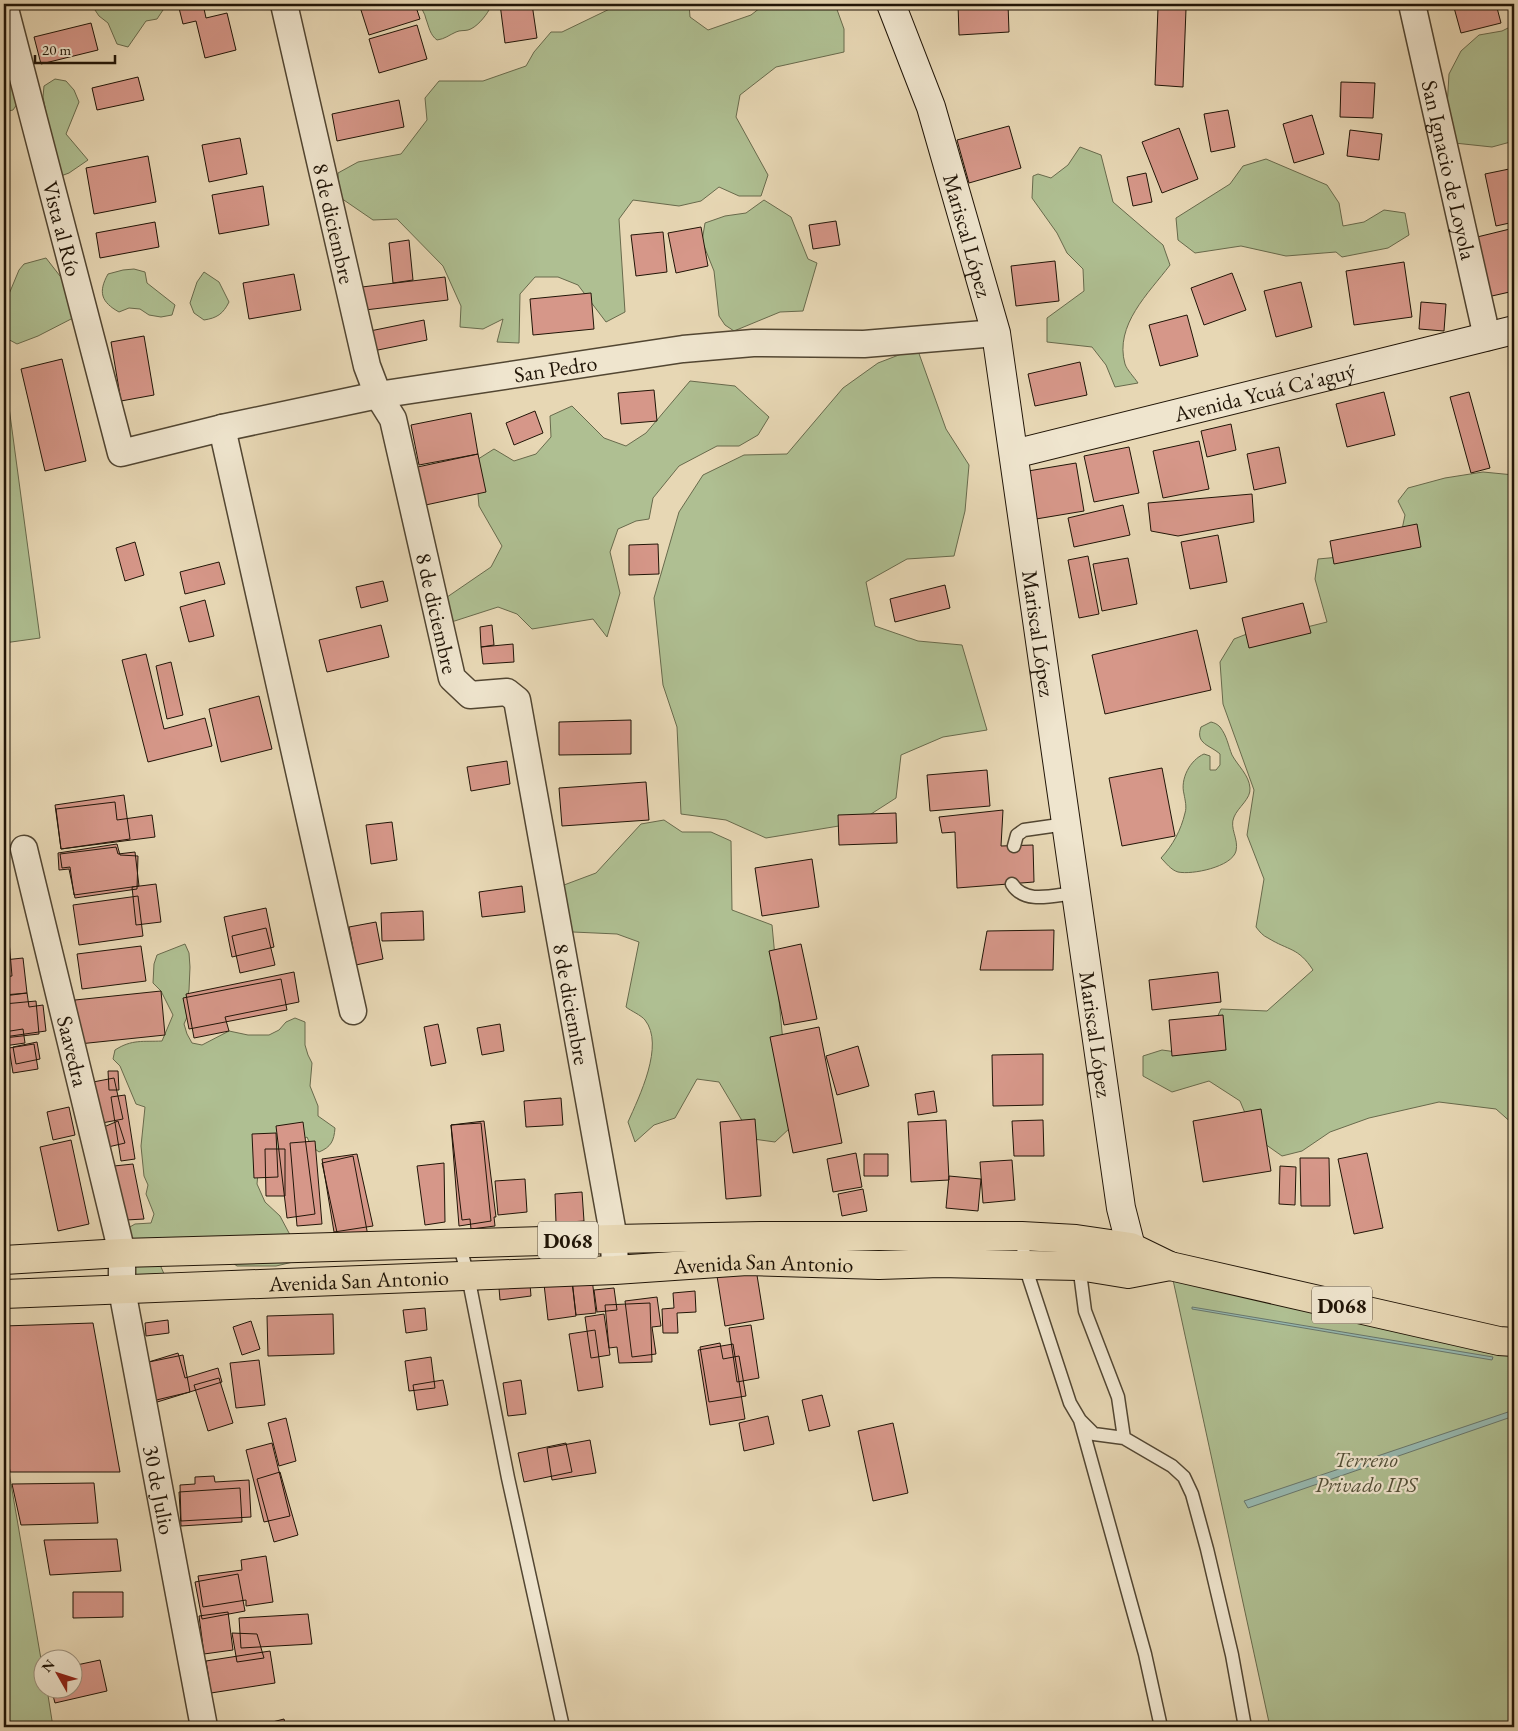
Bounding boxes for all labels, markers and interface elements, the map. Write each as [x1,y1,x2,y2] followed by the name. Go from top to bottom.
[35,32,115,64] scale bar
[42,40,71,59] text: 20 m
[1415,77,1484,263] street label: San Ignacio de Loyola
[306,160,362,287] street label: 8 de diciembre
[936,170,1000,301] street label: Mariscal López
[36,178,89,279] street label: Vista al Río
[512,348,599,389] street label: San Pedro
[1170,355,1358,429] street label: Avenida Ycuá Ca'aguý
[409,550,465,677] street label: 8 de diciembre
[1016,568,1062,699] street label: Mariscal López
[547,941,597,1068] street label: 8 de diciembre
[1073,969,1120,1100] street label: Mariscal López
[50,1013,96,1090] street label: Saavedra
[538,1222,598,1258] road number: D068
[671,1246,854,1281] street label: Avenida San Antonio
[267,1262,450,1298] street label: Avenida San Antonio
[1312,1286,1372,1324] road number: D068
[137,1443,182,1537] street label: 30 de Julio
[1315,1445,1419,1499] park label: Terreno Privado IPS
[32,1648,82,1698] north arrow
[37,1655,59,1676] text: N

